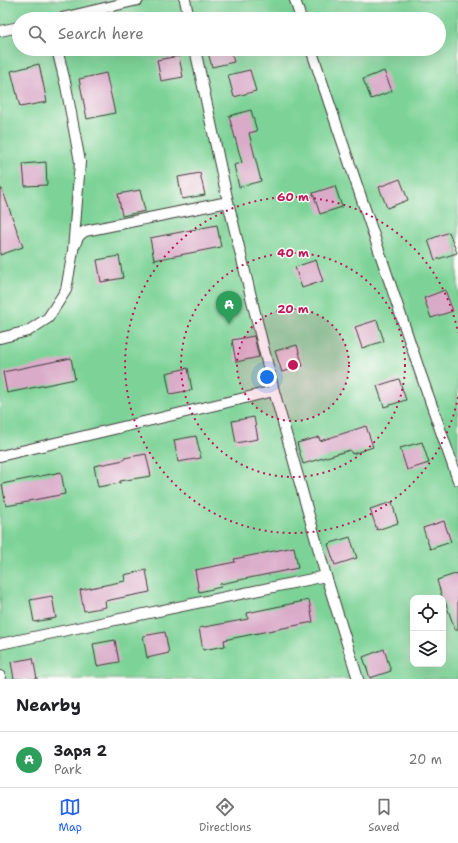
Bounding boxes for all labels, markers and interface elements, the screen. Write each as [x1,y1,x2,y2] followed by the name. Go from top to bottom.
[12,12,446,56] search box
[26,23,48,45] icon: search
[58,24,144,44] text: Search here
[277,189,309,205] text: 60 m
[277,245,309,261] text: 40 m
[216,291,242,324] pin: A
[277,301,309,317] text: 20 m
[286,358,300,372] centre of rings
[257,367,277,387] your location
[410,595,446,667] map controls
[410,595,446,631] button: locate
[410,631,446,667] button: layers
[16,694,81,716] text: Nearby
[54,741,107,761] text: Заря 2
[24,751,34,768] text: A
[409,751,442,768] text: 20 m
[54,761,82,778] text: Park
[58,796,82,835] tab: Map
[199,796,251,835] tab: Directions
[368,796,400,835] tab: Saved

